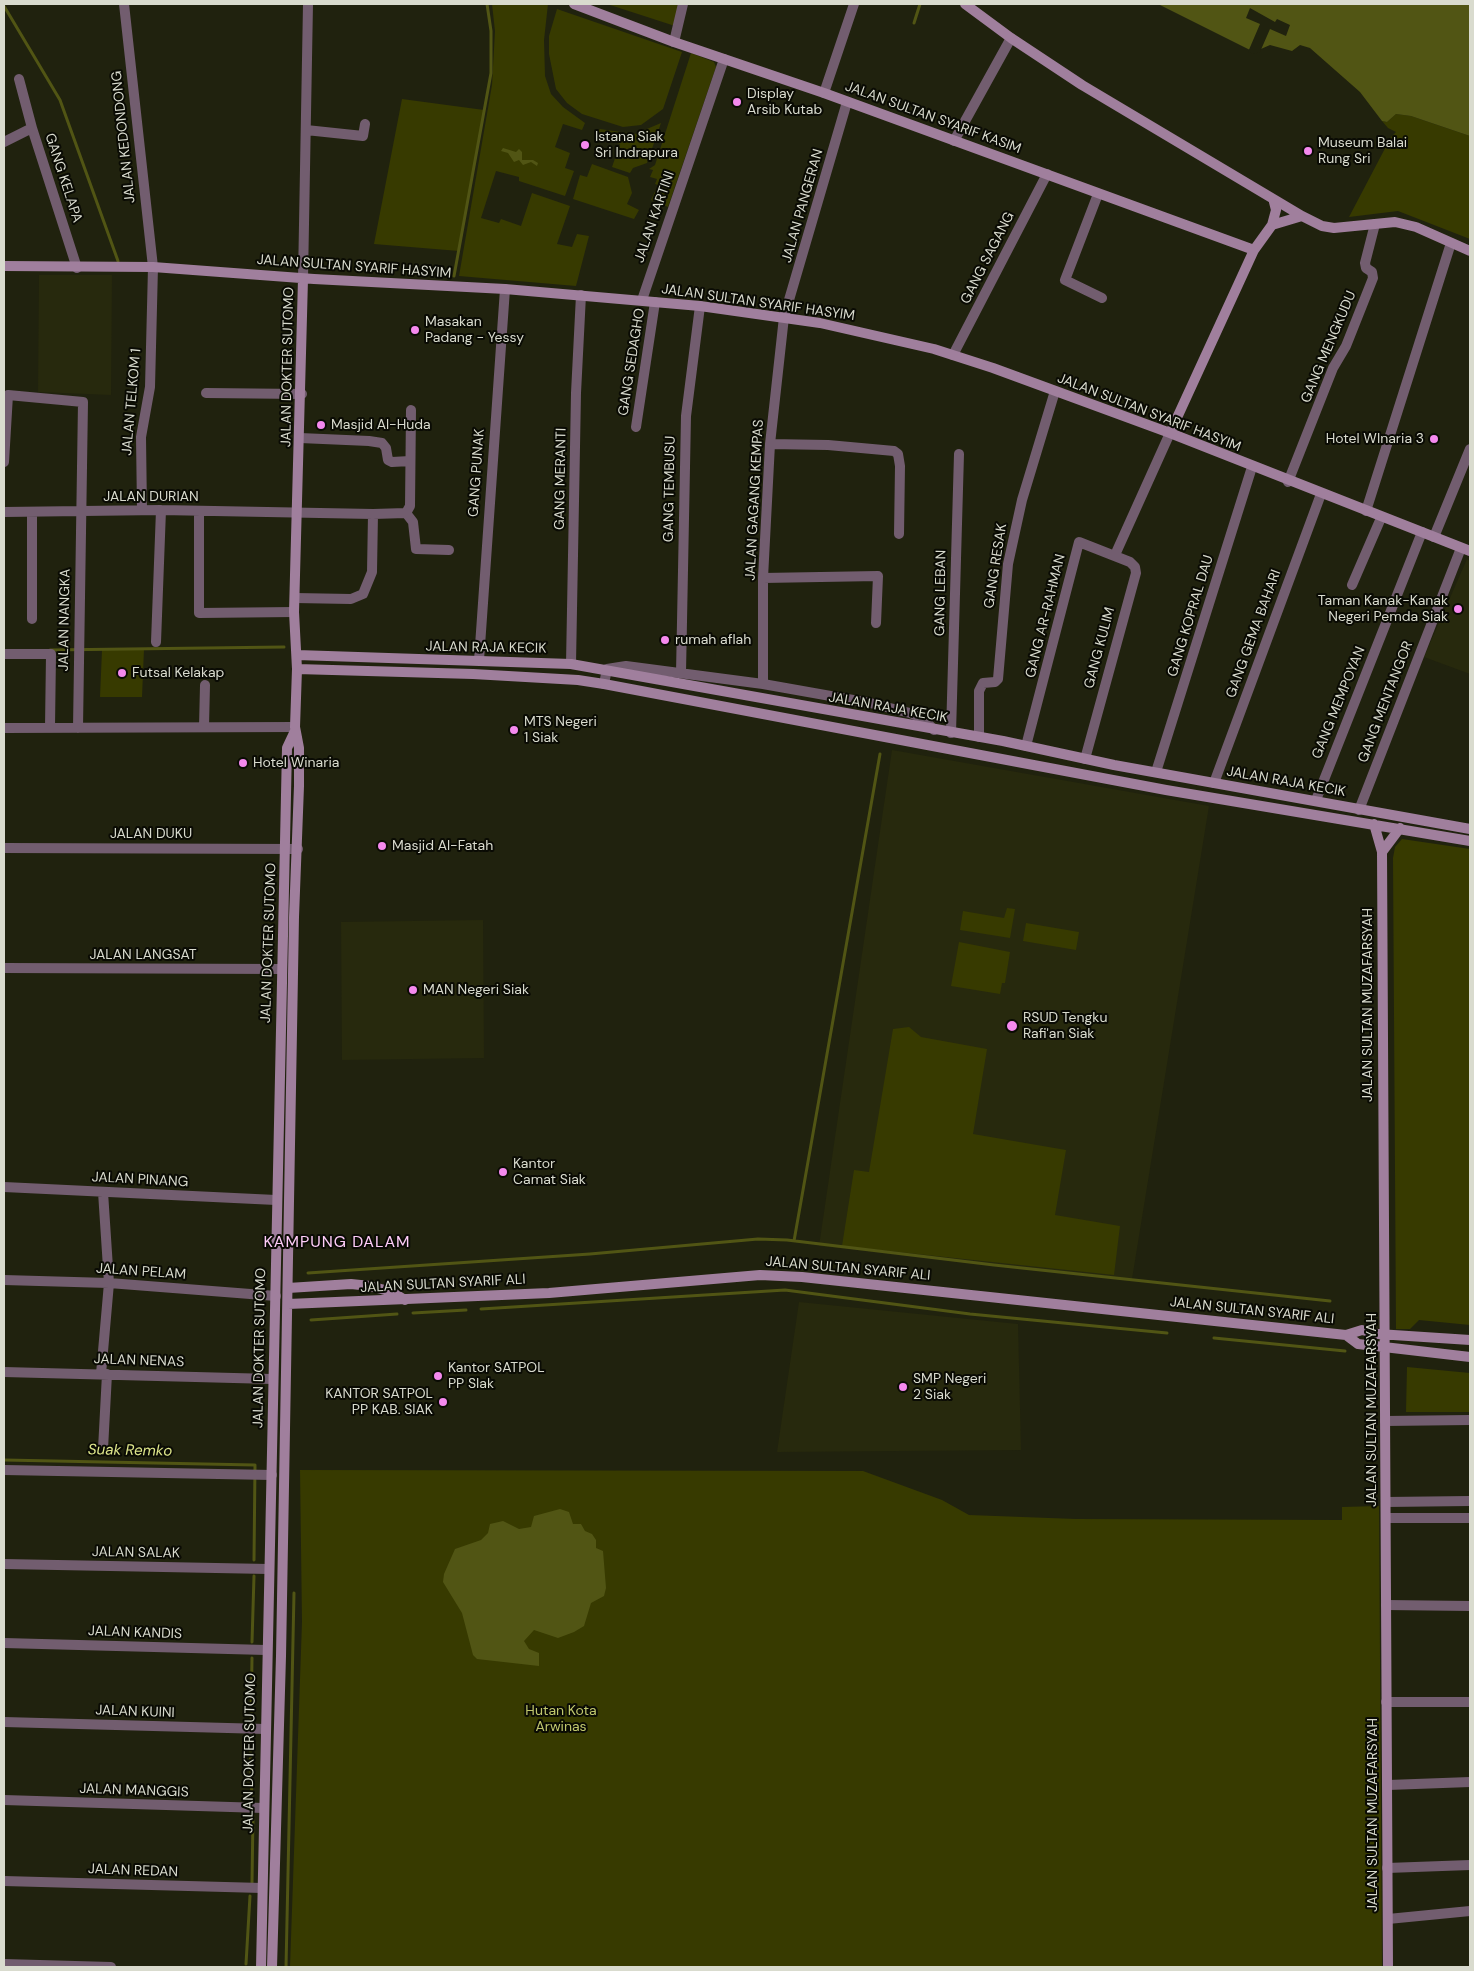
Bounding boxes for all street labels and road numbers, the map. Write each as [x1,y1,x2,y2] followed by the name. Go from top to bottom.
[109,70,139,204] street label: JALAN KEDONDONG
[843,78,1023,158] street label: JALAN SULTAN SYARIF KASIM
[41,131,85,225] street label: GANG KELAPA
[779,147,827,265] street label: JALAN PANGERAN
[631,169,679,265] street label: JALAN KARTINI
[958,209,1018,307] street label: GANG SAGANG
[256,252,452,282] street label: JALAN SULTAN SYARIF HASYIM
[660,281,856,325] street label: JALAN SULTAN SYARIF HASYIM
[278,287,298,447] street label: JALAN DOKTER SUTOMO
[1298,288,1360,406] street label: GANG MENGKUDU
[615,307,649,417] street label: GANG SEDAGHO
[119,348,145,456] street label: JALAN TELKOM 1
[1055,370,1243,456] street label: JALAN SULTAN SYARIF HASYIM
[742,419,768,581] street label: JALAN GAGANG KEMPAS
[466,428,488,518] street label: GANG PUNAK
[552,428,570,530] street label: GANG MERANTI
[661,436,679,542] street label: GANG TEMBUSU
[103,489,199,505] street label: JALAN DURIAN
[981,522,1011,610] street label: GANG RESAK
[932,550,950,636] street label: GANG LEBAN
[1022,552,1070,680] street label: GANG AR-RAHMAN
[1165,553,1217,679] street label: GANG KOPRAL DAU
[1223,568,1285,700] street label: GANG GEMA BAHARI
[56,569,74,671] street label: JALAN NANGKA
[1081,605,1119,691] street label: GANG KULIM
[425,639,547,657] street label: JALAN RAJA KECIK
[1355,639,1417,765] street label: GANG MENTANGOR
[1309,644,1369,762] street label: GANG MEMPOYAN
[827,689,949,727] street label: JALAN RAJA KECIK
[1225,763,1347,801] street label: JALAN RAJA KECIK
[110,826,192,842] street label: JALAN DUKU
[258,863,280,1023] street label: JALAN DOKTER SUTOMO
[1360,908,1376,1102] street label: JALAN SULTAN MUZAFARSYAH
[89,947,197,963] street label: JALAN LANGSAT
[91,1169,189,1191] street label: JALAN PINANG
[765,1253,931,1285] street label: JALAN SULTAN SYARIF ALI
[95,1260,187,1284] street label: JALAN PELAM
[250,1268,270,1428] street label: JALAN DOKTER SUTOMO
[360,1271,526,1297] street label: JALAN SULTAN SYARIF ALI
[1169,1294,1335,1328] street label: JALAN SULTAN SYARIF ALI
[1364,1313,1380,1507] street label: JALAN SULTAN MUZAFARSYAH
[93,1351,185,1371] street label: JALAN NENAS
[92,1544,180,1562] street label: JALAN SALAK
[88,1623,182,1643] street label: JALAN KANDIS
[240,1673,260,1833] street label: JALAN DOKTER SUTOMO
[95,1702,175,1722] street label: JALAN KUINI
[1365,1718,1381,1912] street label: JALAN SULTAN MUZAFARSYAH
[79,1781,189,1801] street label: JALAN MANGGIS
[88,1861,178,1881] street label: JALAN REDAN

